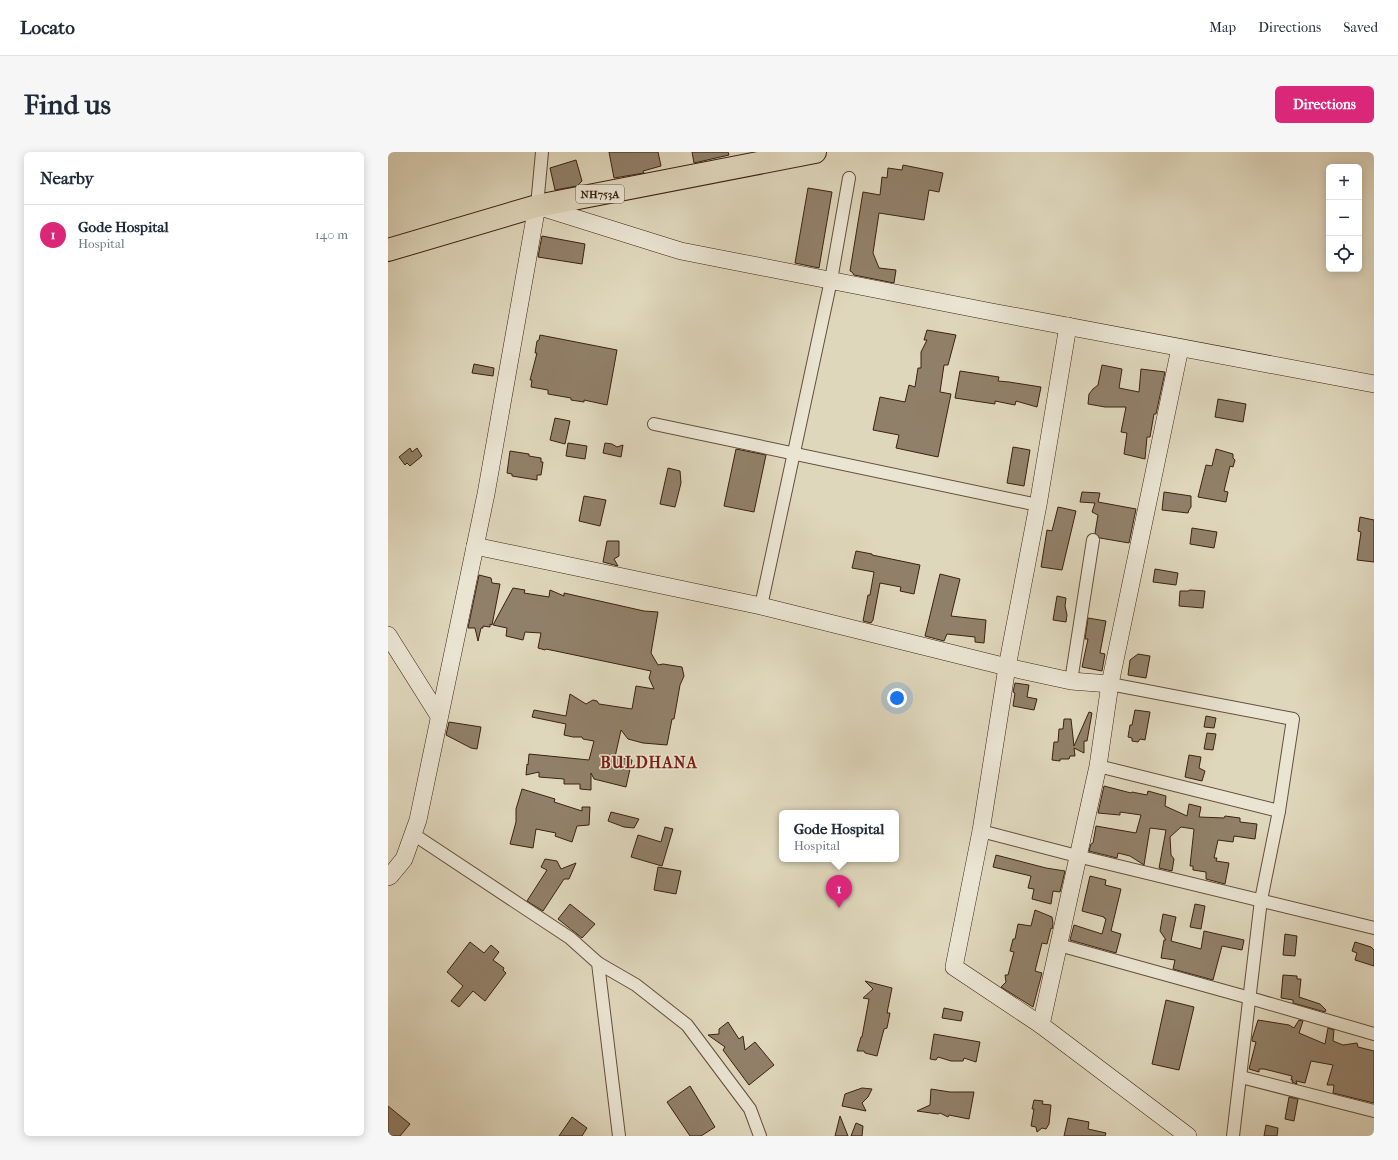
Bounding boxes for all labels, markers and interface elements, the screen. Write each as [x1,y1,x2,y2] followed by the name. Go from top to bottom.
[20,17,75,39] text: Locato
[1209,19,1236,36] text: Map
[1258,19,1321,36] text: Directions
[1343,19,1378,36] text: Saved
[1275,86,1374,123] button: Directions
[24,88,111,121] text: Find us
[1326,164,1362,272] map controls
[1326,164,1362,200] button: +
[40,168,94,188] text: Nearby
[576,185,624,203] road number: NH753A
[1326,200,1362,236] button: −
[78,218,169,236] text: Gode Hospital
[51,227,55,242] text: 1
[315,227,348,242] text: 140 m
[78,236,125,251] text: Hospital
[1326,236,1362,272] button: locate
[887,688,907,708] your location
[600,753,698,772] district label: BULDHANA
[779,810,899,862] popup
[794,820,884,838] text: Gode Hospital
[794,838,840,853] text: Hospital
[826,875,852,908] pin: 1

